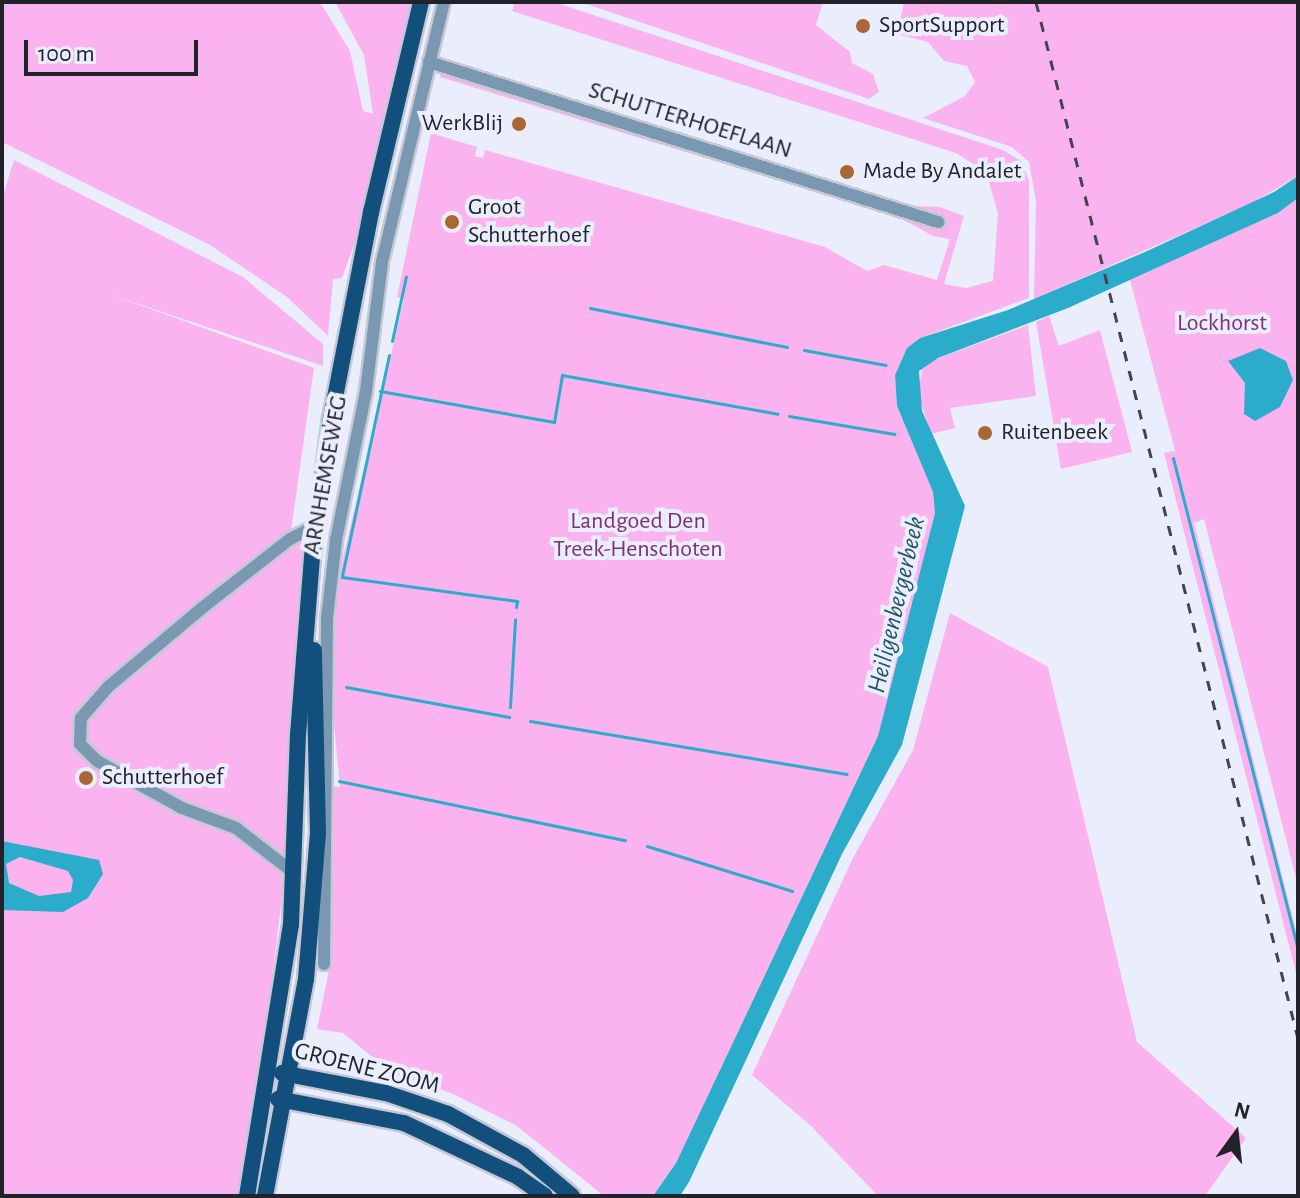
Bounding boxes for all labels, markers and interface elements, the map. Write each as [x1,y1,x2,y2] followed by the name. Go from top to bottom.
[879,12,1004,40] place label: SportSupport
[854,17,872,35] marker: SportSupport
[28,24,202,74] scale bar
[38,42,95,66] text: 100 m
[585,76,795,166] street label: SCHUTTERHOEFLAAN
[422,110,503,138] place label: WerkBlij
[510,115,528,133] marker: WerkBlij
[863,158,1021,186] place label: Made By Andalet
[838,163,856,181] marker: Made By Andalet
[468,194,589,250] place label: Groot Schutterhoef
[443,213,461,231] marker: Groot Schutterhoef
[1177,310,1267,338] park label: Lockhorst
[298,394,354,556] street label: ARNHEMSEWEG
[1001,419,1108,447] place label: Ruitenbeek
[976,424,994,442] marker: Ruitenbeek
[553,508,723,564] park label: Landgoed Den Treek-Henschoten
[862,514,932,696] water label: Heiligenbergerbeek
[102,764,223,792] place label: Schutterhoef
[77,769,95,787] marker: Schutterhoef
[292,1037,442,1101] street label: GROENE ZOOM
[1196,1094,1276,1174] north arrow
[1232,1098,1252,1123] text: N

